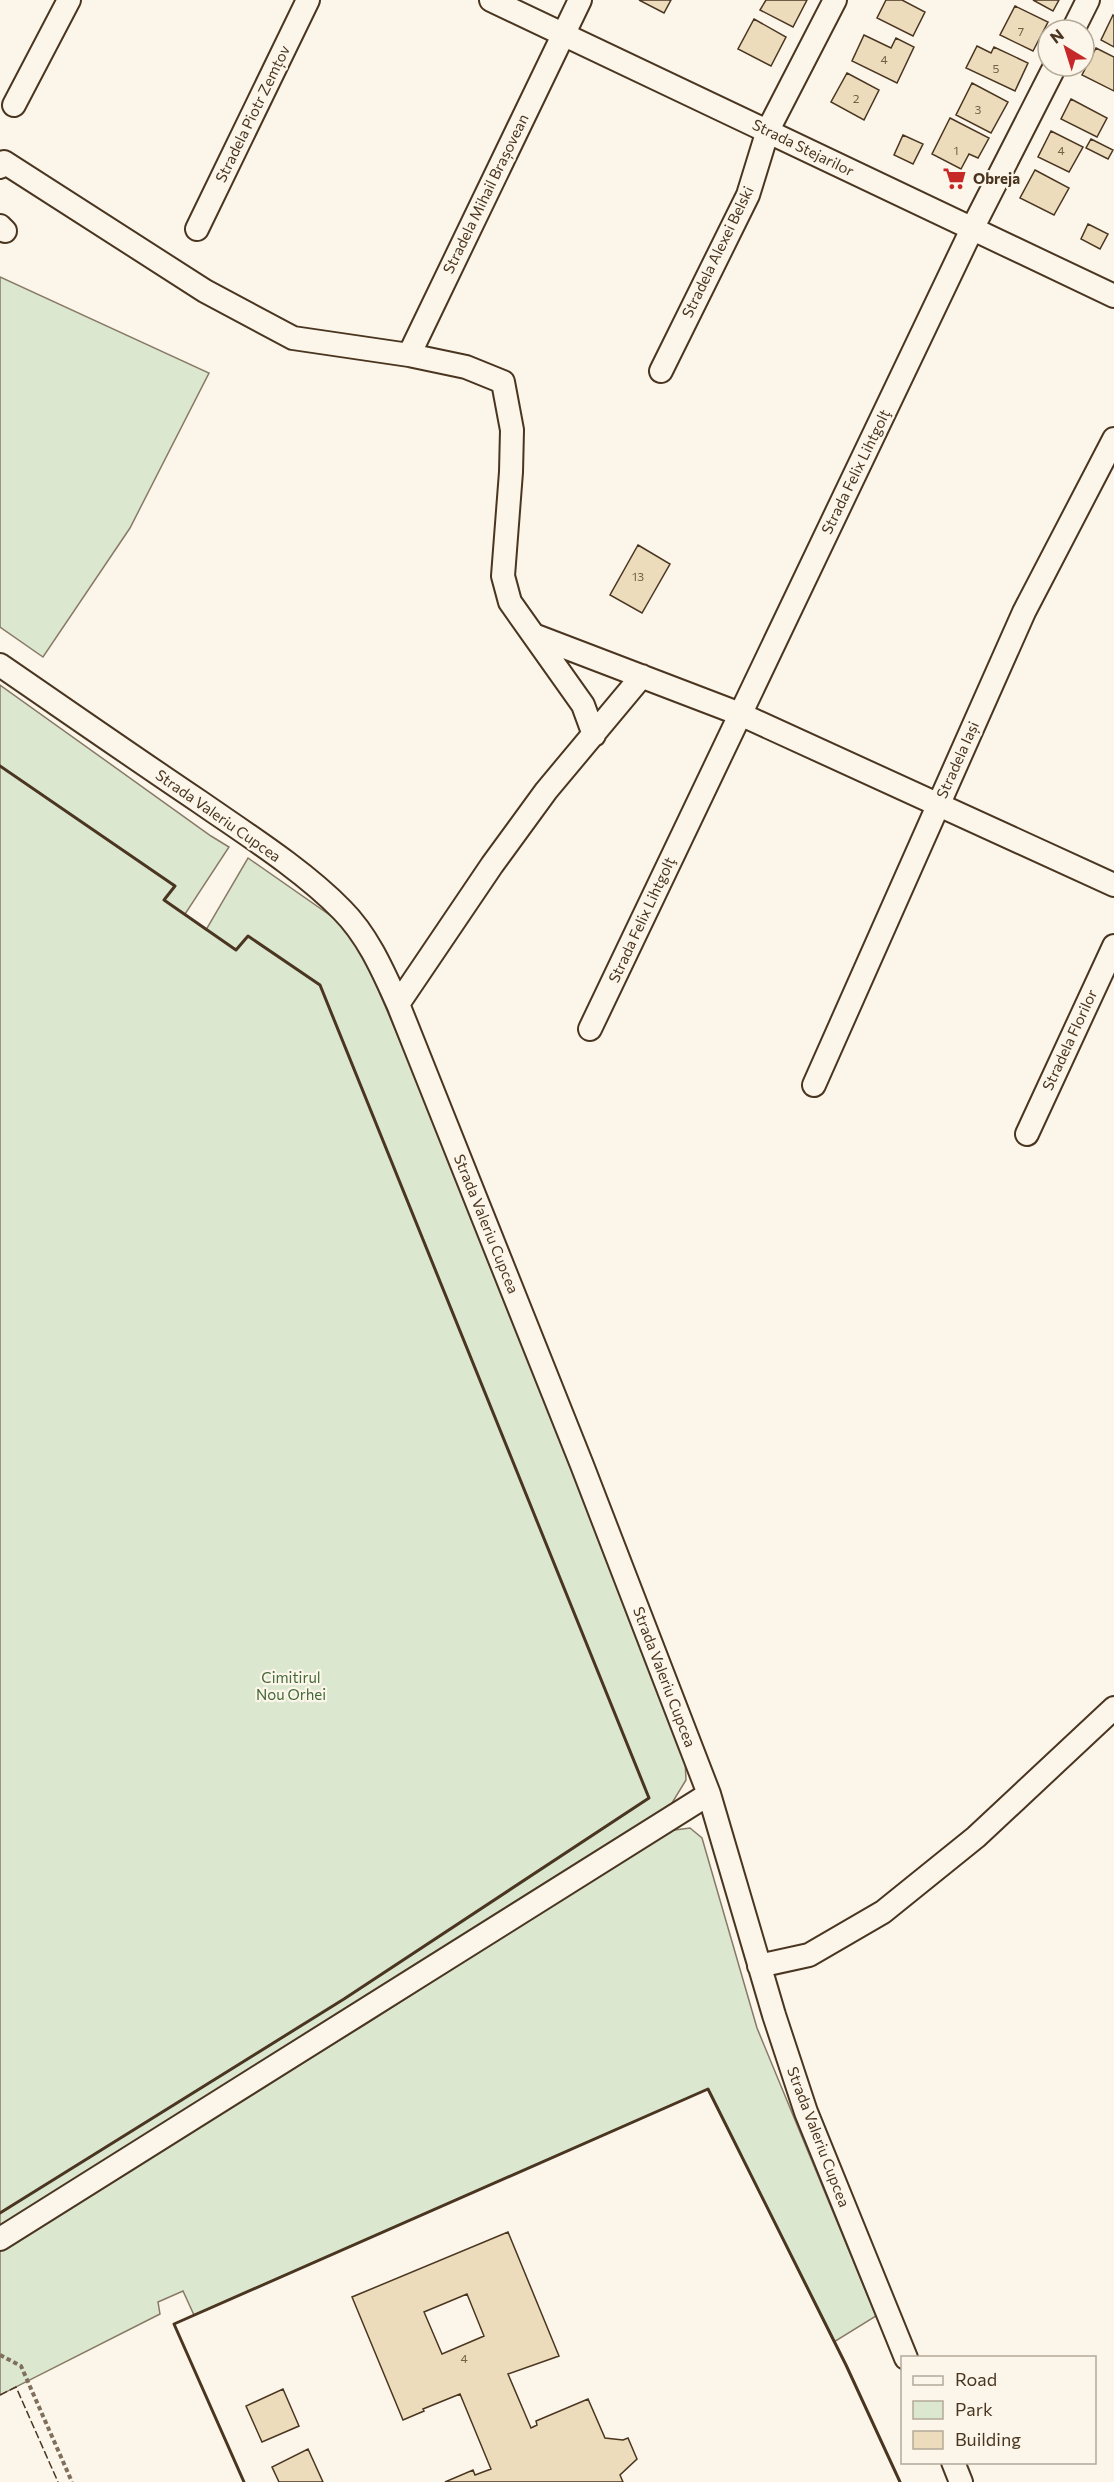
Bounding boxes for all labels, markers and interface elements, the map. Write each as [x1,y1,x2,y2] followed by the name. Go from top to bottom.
[1036,18,1096,78] north arrow
[1018,24,1024,38] house number: 7
[1046,25,1067,47] text: N
[211,42,295,186] street label: Stradela Piotr Zemțov
[880,52,888,66] house number: 4
[993,61,1000,75] house number: 5
[853,91,860,105] house number: 2
[975,102,982,116] house number: 3
[439,111,533,277] street label: Stradela Mihail Brașovean
[750,115,857,179] street label: Strada Stejarilor
[953,143,959,157] house number: 1
[1057,143,1065,157] house number: 4
[942,166,968,192] supermarket icon: Obreja
[973,169,1020,187] place label: Obreja
[677,183,757,320] street label: Stradela Alexei Belski
[817,406,893,537] street label: Strada Felix Lihtgolţ
[632,569,644,583] house number: 13
[932,718,984,802] street label: Stradela Iași
[152,765,285,865] street label: Strada Valeriu Cupcea
[604,854,678,985] street label: Strada Felix Lihtgolţ
[1038,986,1100,1093] street label: Stradela Florilor
[451,1151,523,1296] street label: Strada Valeriu Cupcea
[630,1604,700,1749] street label: Strada Valeriu Cupcea
[256,1668,326,1703] park label: Cimitirul Nou Orhei
[784,2064,854,2209] street label: Strada Valeriu Cupcea
[460,2351,468,2365] house number: 4
[901,2356,1096,2464] legend
[955,2368,997,2390] text: Road
[955,2398,993,2420] text: Park
[955,2428,1021,2450] text: Building

